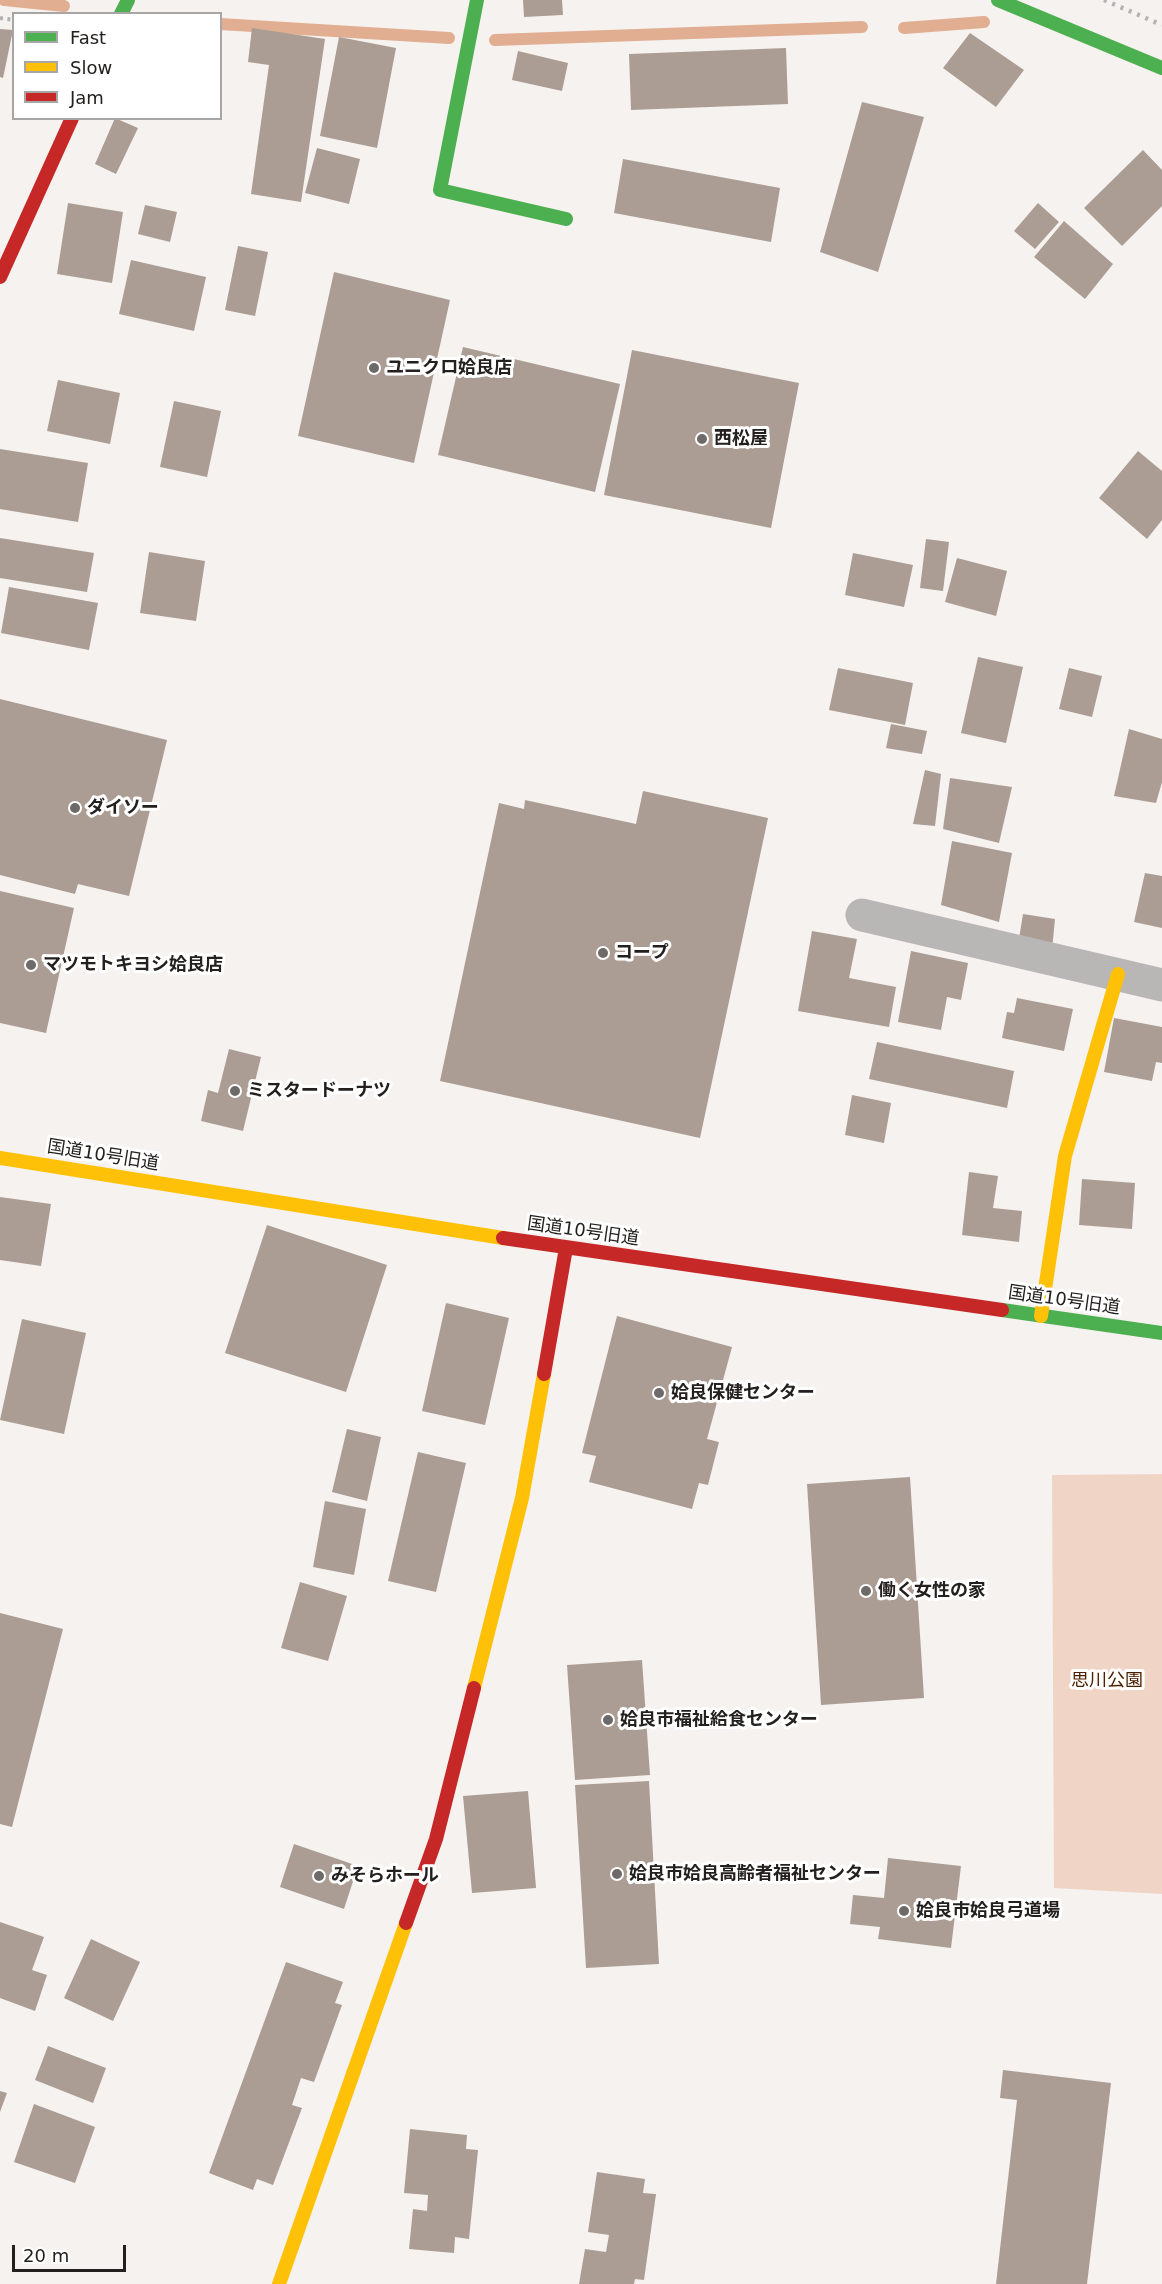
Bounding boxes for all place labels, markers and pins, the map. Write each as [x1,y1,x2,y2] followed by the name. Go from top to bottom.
[386,357,512,379] place label: ユニクロ姶良店
[367,361,381,375] marker: ユニクロ姶良店
[714,428,768,450] place label: 西松屋
[695,432,709,446] marker: 西松屋
[87,797,159,819] place label: ダイソー
[68,801,82,815] marker: ダイソー
[615,942,669,964] place label: コープ
[596,946,610,960] marker: コープ
[43,954,223,976] place label: マツモトキヨシ姶良店
[24,958,38,972] marker: マツモトキヨシ姶良店
[247,1080,391,1102] place label: ミスタードーナツ
[228,1084,242,1098] marker: ミスタードーナツ
[671,1382,815,1404] place label: 姶良保健センター
[652,1386,666,1400] marker: 姶良保健センター
[878,1580,986,1602] place label: 働く女性の家
[859,1584,873,1598] marker: 働く女性の家
[620,1709,818,1731] place label: 姶良市福祉給食センター
[601,1713,615,1727] marker: 姶良市福祉給食センター
[629,1863,881,1885] place label: 姶良市姶良高齢者福祉センター
[331,1865,439,1887] place label: みそらホール
[610,1867,624,1881] marker: 姶良市姶良高齢者福祉センター
[312,1869,326,1883] marker: みそらホール
[916,1900,1060,1922] place label: 姶良市姶良弓道場
[897,1904,911,1918] marker: 姶良市姶良弓道場

